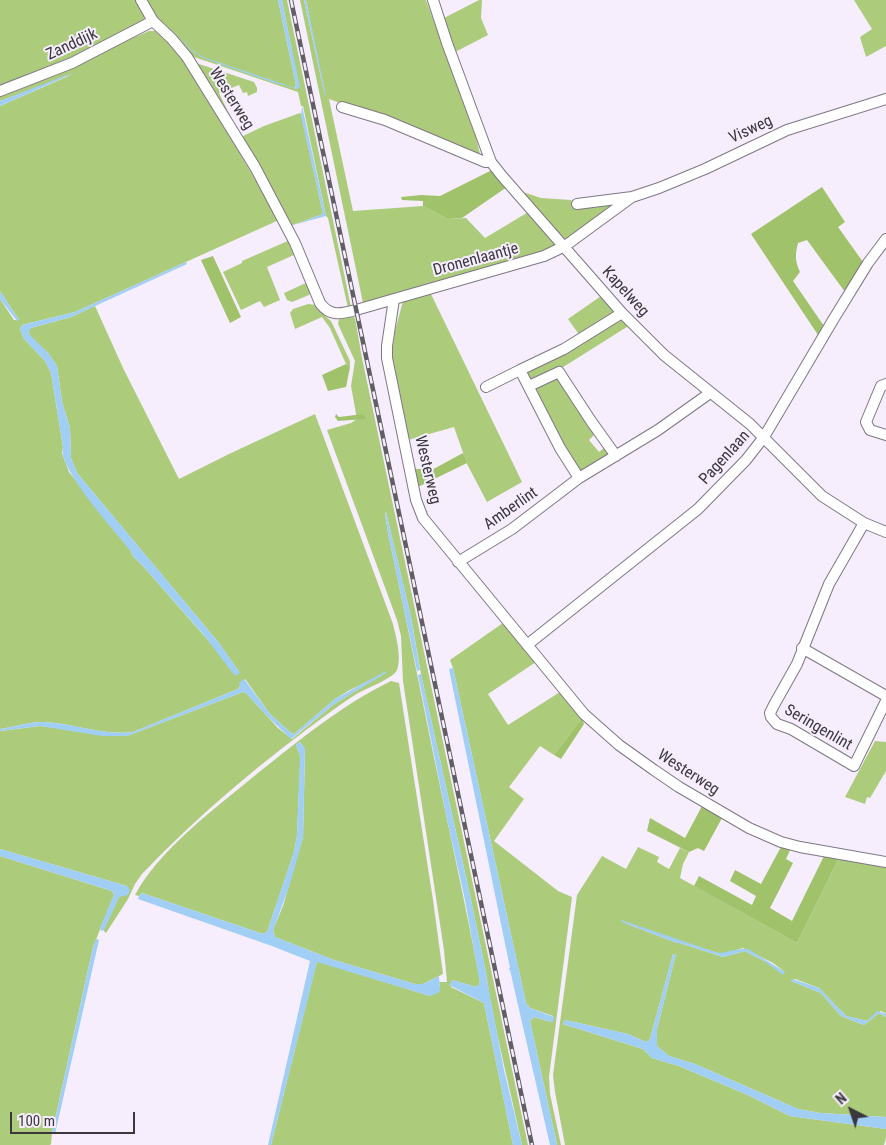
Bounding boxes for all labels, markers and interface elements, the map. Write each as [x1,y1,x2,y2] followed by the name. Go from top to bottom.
[43,25,101,65] street label: Zanddijk
[204,64,258,134] street label: Westerweg
[726,112,776,148] street label: Visweg
[431,239,521,281] street label: Dronenlaantje
[597,263,653,321] street label: Kapelweg
[696,427,754,489] street label: Pagenlaan
[410,434,444,506] street label: Westerweg
[480,484,542,534] street label: Amberlint
[781,701,855,755] street label: Seringenlint
[654,746,722,800] street label: Westerweg
[826,1085,876,1135] north arrow
[833,1090,850,1108] text: N
[12,1102,138,1134] scale bar
[18,1112,55,1130] text: 100 m

